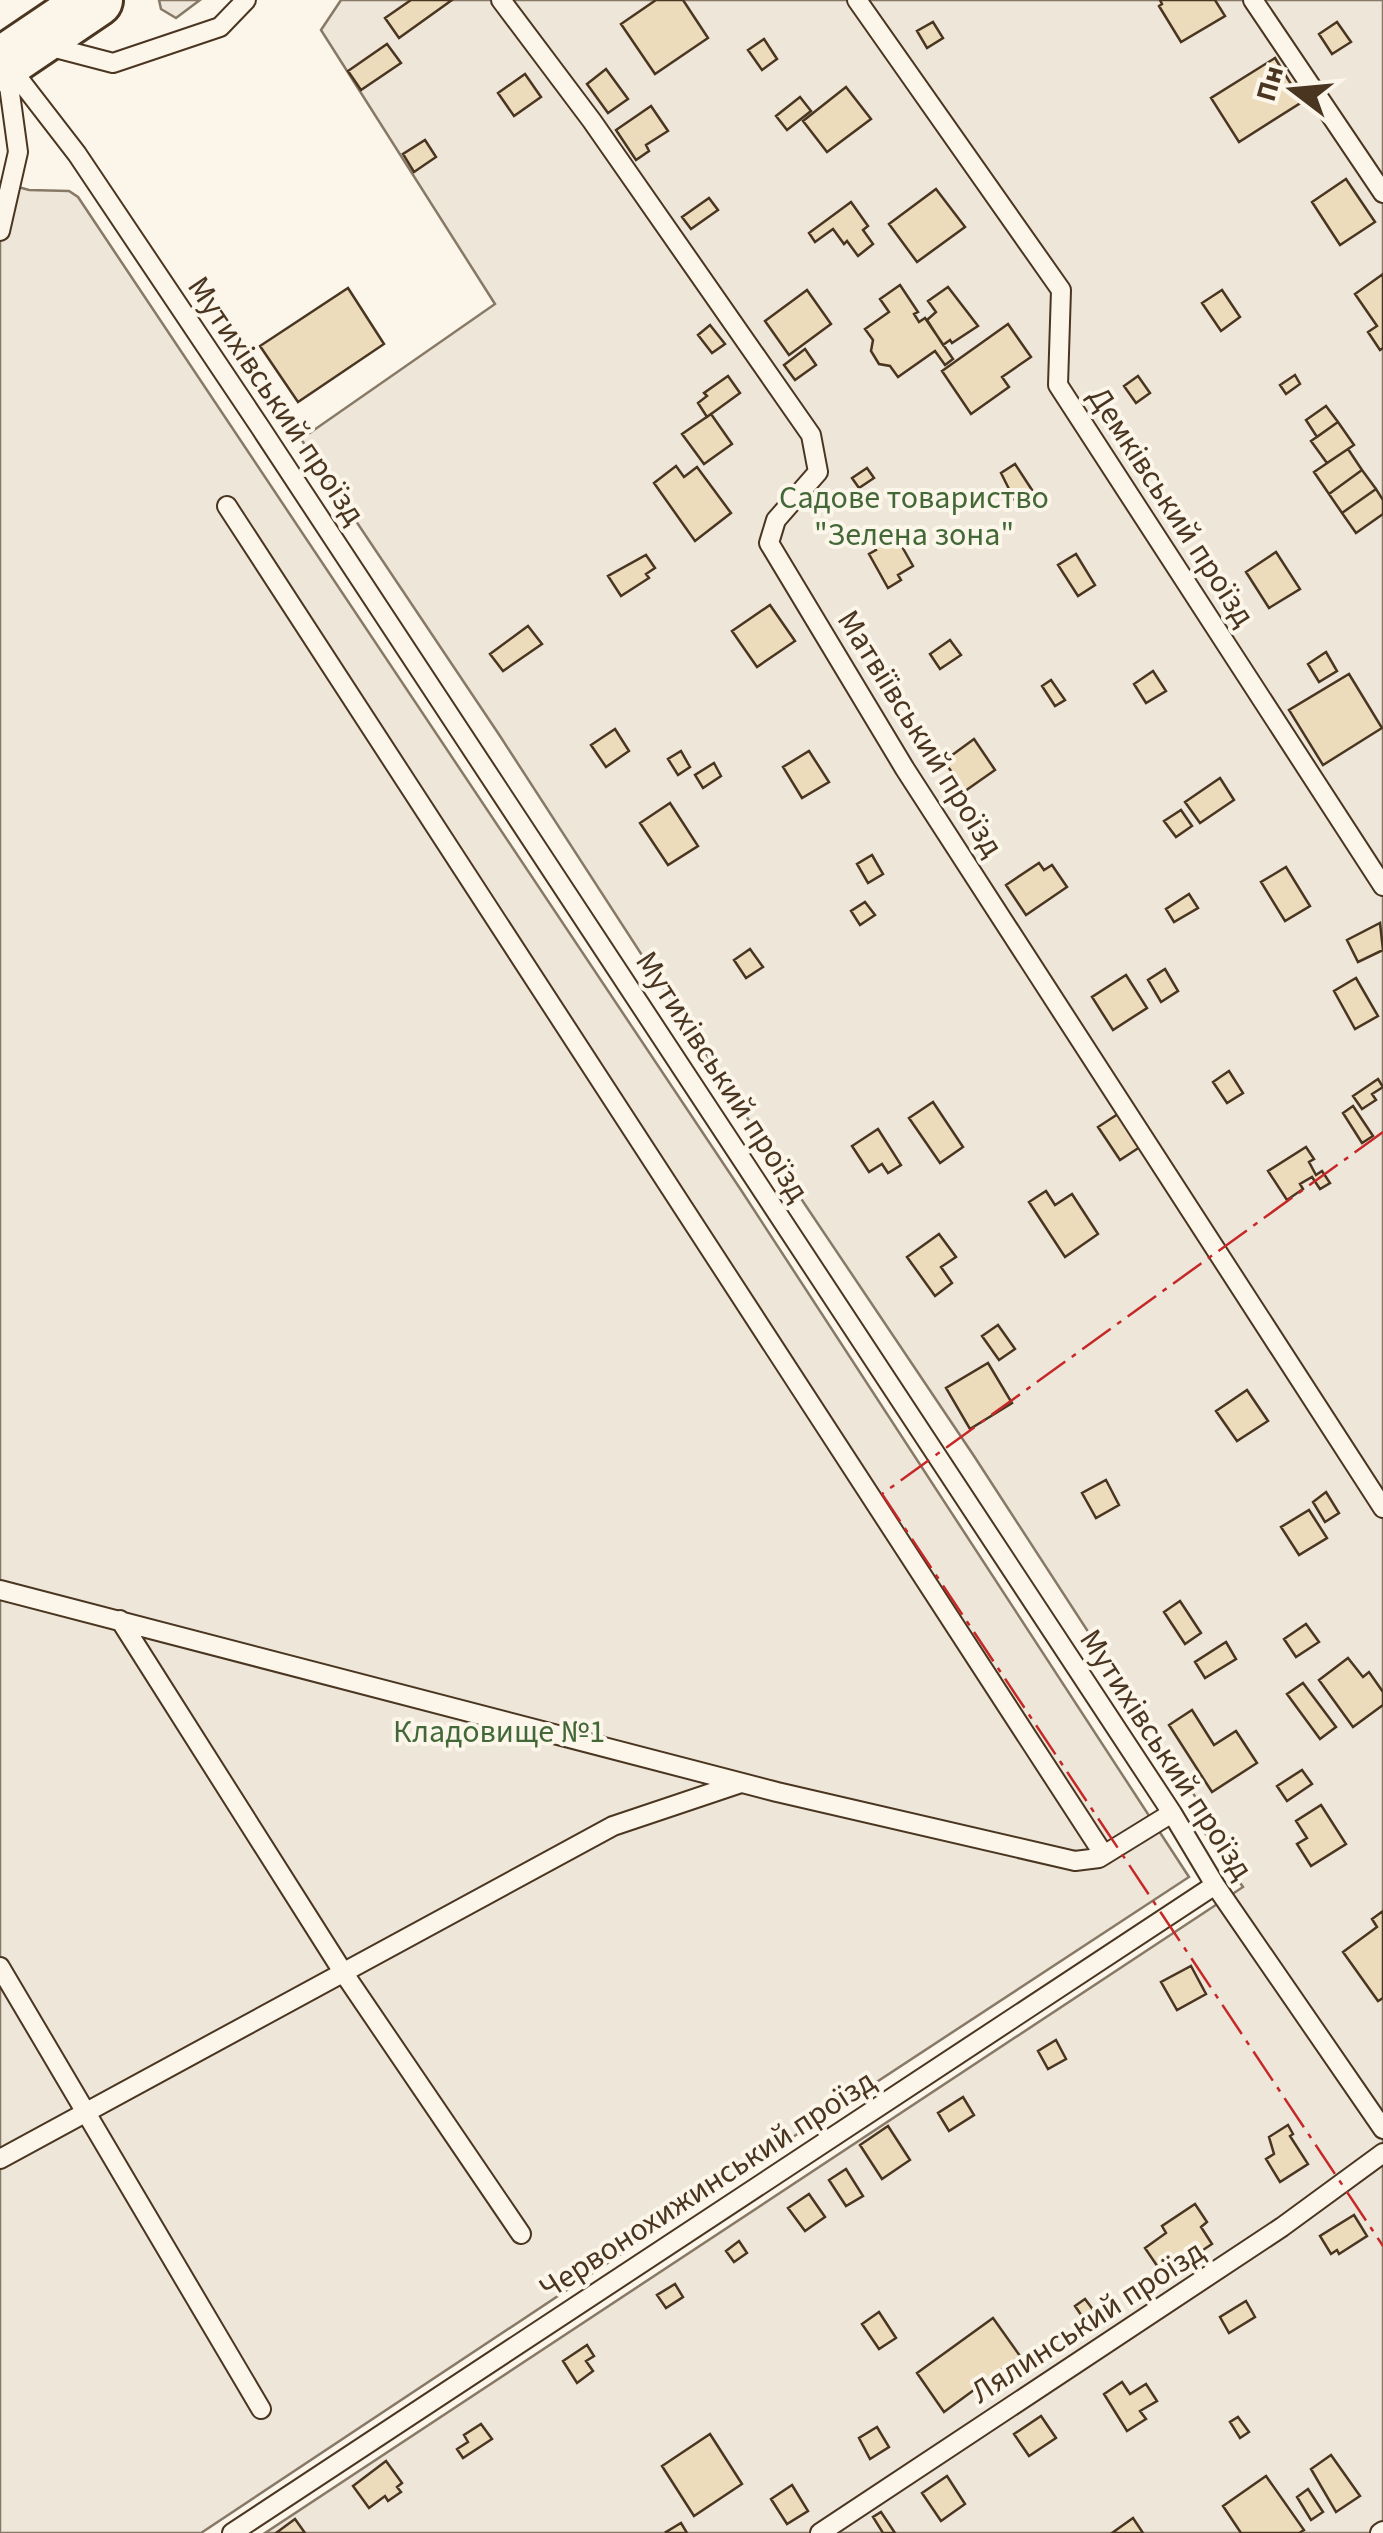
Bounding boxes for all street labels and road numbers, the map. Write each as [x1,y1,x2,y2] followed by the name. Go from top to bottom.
[176,267,376,534] street label: Мутихівський проїзд
[1076,378,1266,636] street label: Демківський проїзд
[826,601,1015,866] street label: Матвіївський проїзд
[624,942,821,1211] street label: Мутихівський проїзд
[1068,1620,1265,1889] street label: Мутихівський проїзд
[530,2059,885,2311] street label: Червонохижинський проїзд
[961,2229,1214,2415] street label: Лялинський проїзд

